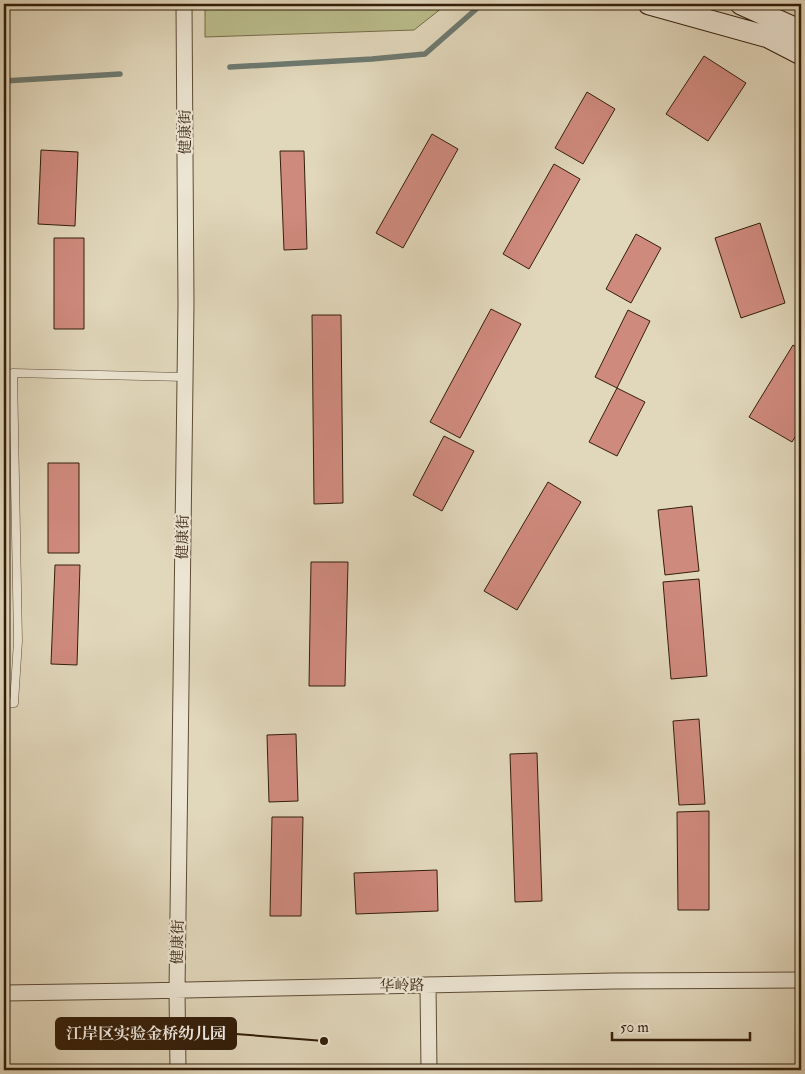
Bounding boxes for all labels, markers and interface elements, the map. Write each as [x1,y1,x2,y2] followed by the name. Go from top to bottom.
[176,109,195,155] street label: 健康街
[173,514,193,560] street label: 健康街
[168,919,188,965] street label: 健康街
[379,976,425,996] street label: 华岭路
[612,1009,750,1041] scale bar
[56,1018,236,1049] callout: 江岸区实验金桥幼儿园
[620,1018,649,1037] text: 50 m
[66,1024,226,1044] text: 江岸区实验金桥幼儿园

